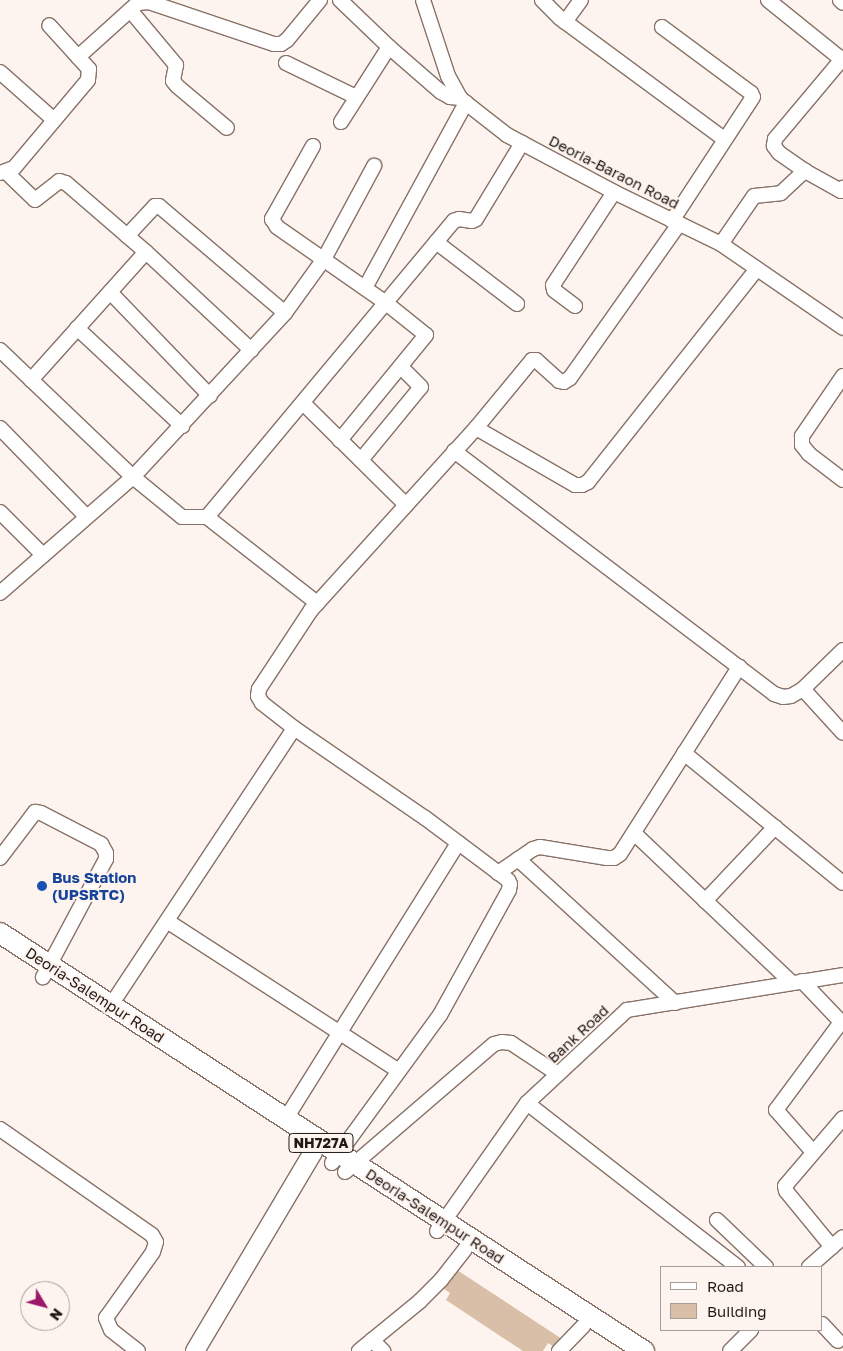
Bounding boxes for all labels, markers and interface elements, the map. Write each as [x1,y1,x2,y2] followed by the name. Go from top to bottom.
[546,131,682,213] street label: Deoria-Baraon Road
[52,868,136,903] place label: Bus Station (UPSRTC)
[36,880,48,892] marker: Bus Station (UPSRTC)
[22,943,168,1047] street label: Deoria-Salempur Road
[544,1001,612,1067] street label: Bank Road
[287,1132,355,1154] road number: NH727A
[362,1164,508,1268] street label: Deoria-Salempur Road
[660,1266,823,1331] legend
[707,1277,744,1295] text: Road
[20,1281,70,1331] north arrow
[707,1302,767,1320] text: Building
[47,1305,67,1324] text: N

